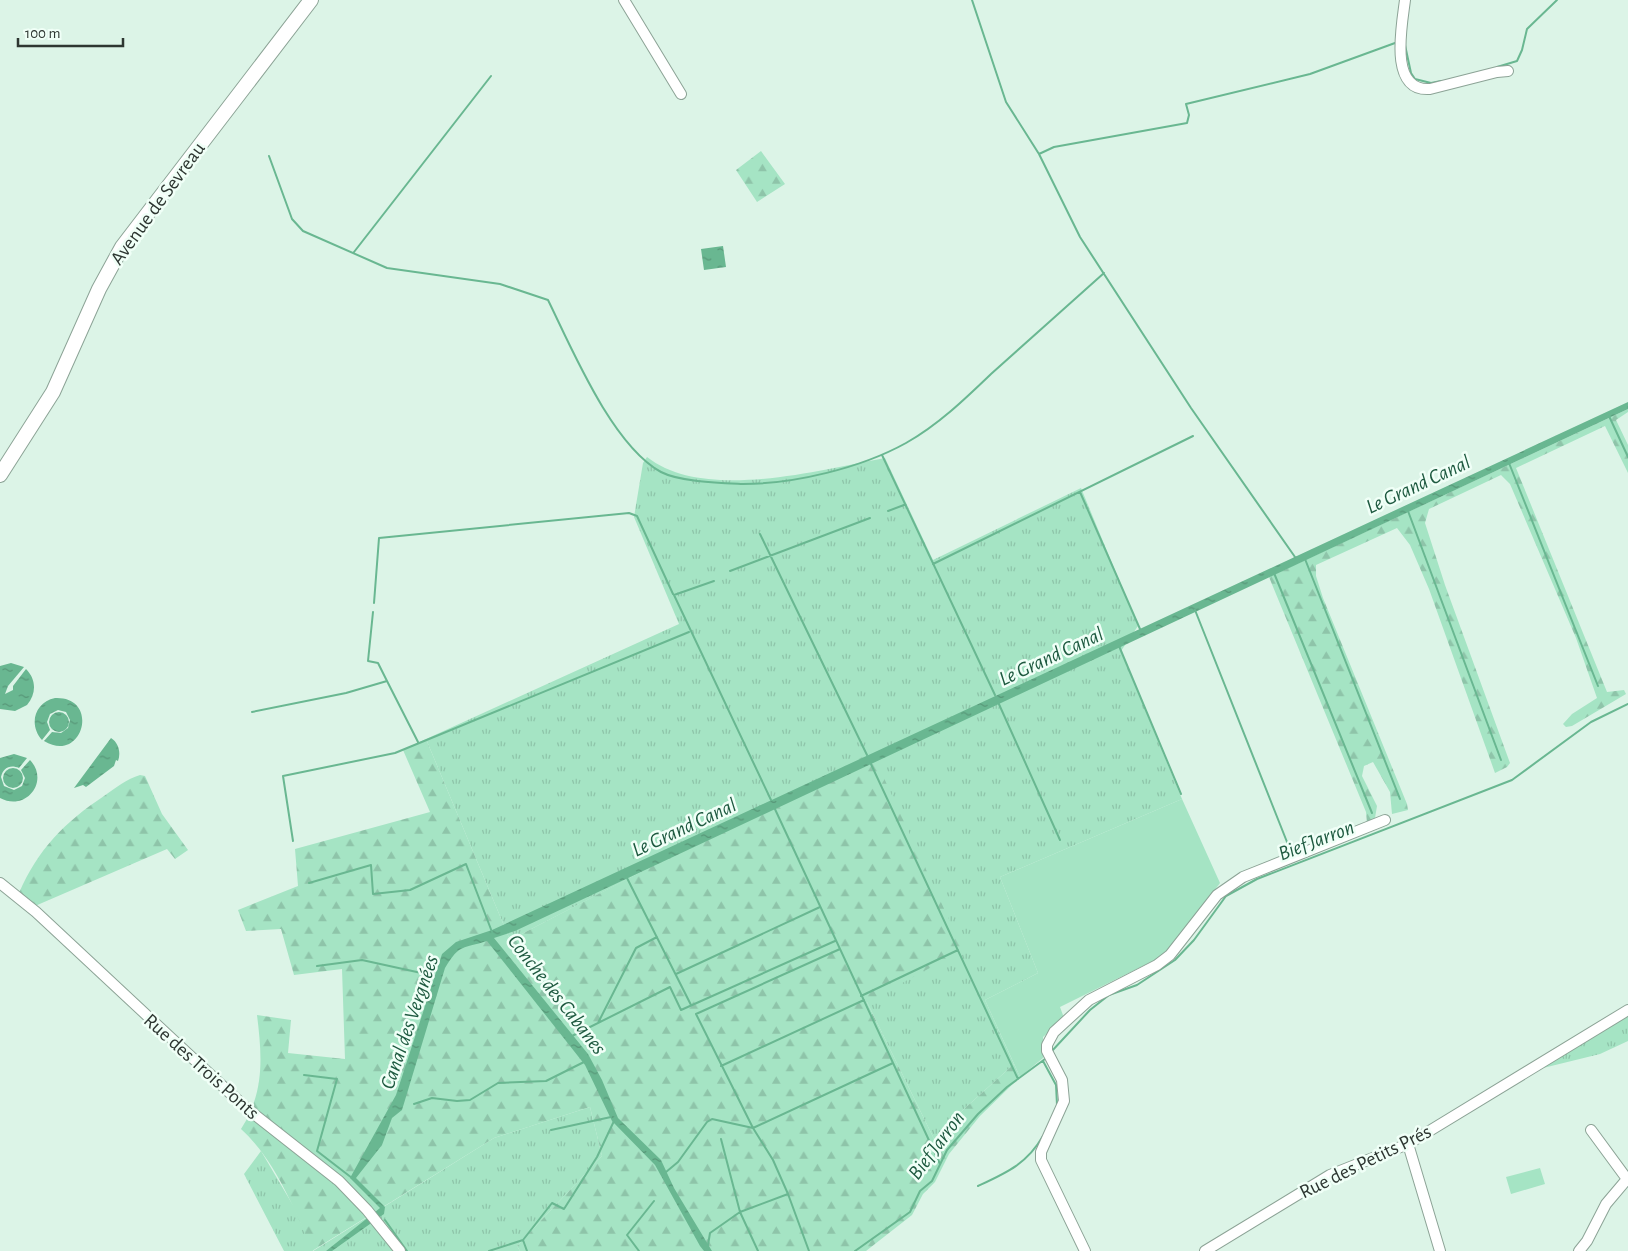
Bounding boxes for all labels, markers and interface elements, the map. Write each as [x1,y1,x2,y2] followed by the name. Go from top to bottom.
[18,15,122,47] scale bar
[25,26,60,41] text: 100 m
[107,139,209,269] street label: Avenue de Sevreau
[1363,451,1474,518] water label: Le Grand Canal
[996,623,1107,690] water label: Le Grand Canal
[629,794,740,861] water label: Le Grand Canal
[1275,816,1357,864] water label: Bief Jarron
[504,930,610,1058] water label: Conche des Cabanes
[377,952,442,1092] water label: Canal des Vergnées
[140,1010,263,1123] street label: Rue des Trois Ponts
[904,1107,969,1183] water label: Bief Jarron
[1296,1121,1435,1202] street label: Rue des Petits Prés

